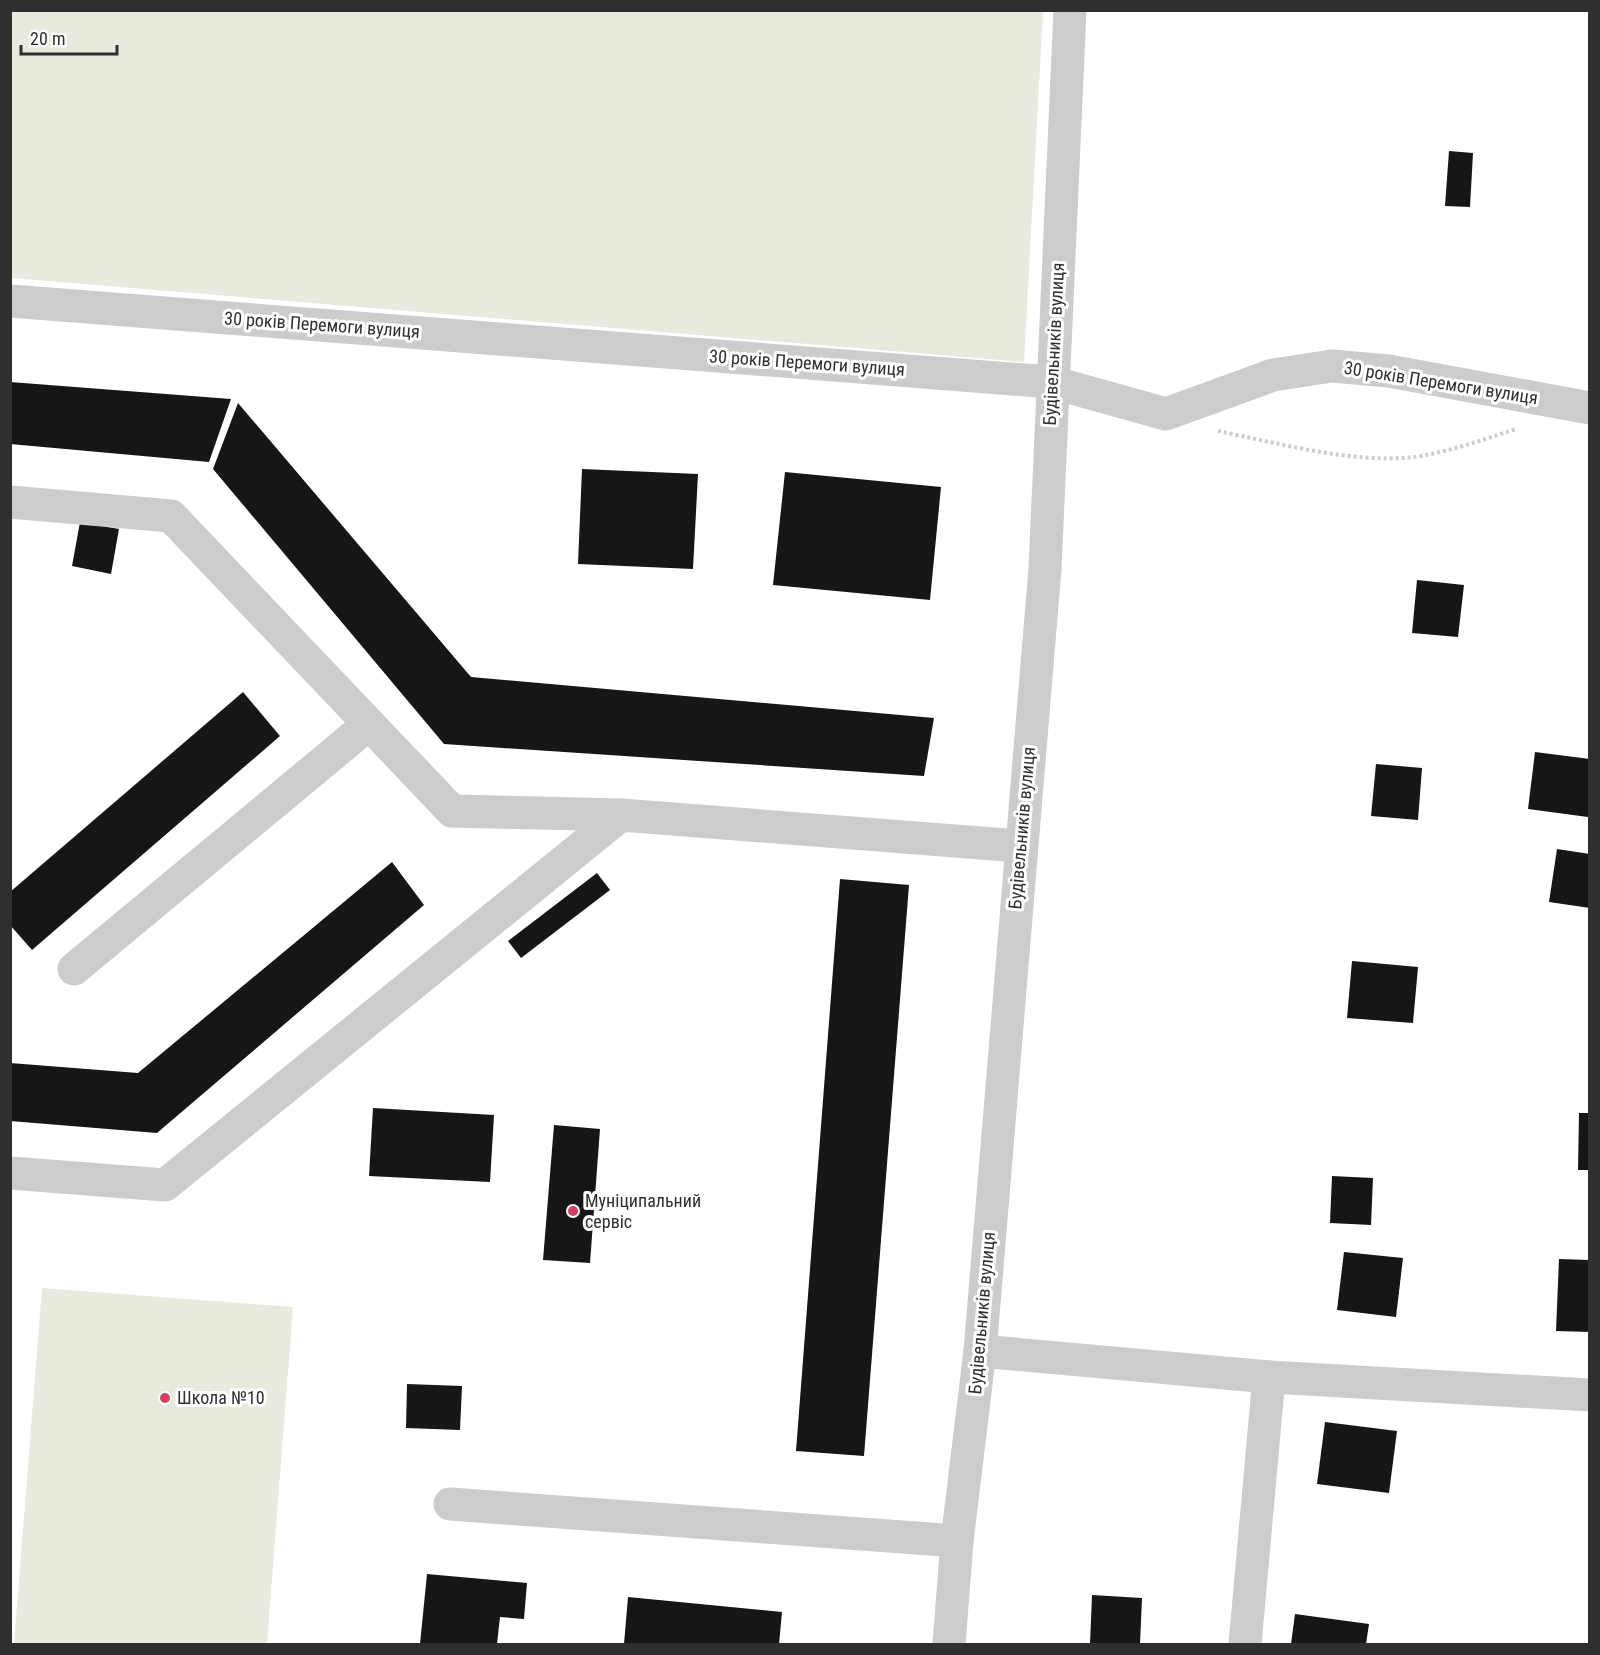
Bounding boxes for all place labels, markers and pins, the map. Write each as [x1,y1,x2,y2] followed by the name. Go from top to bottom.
[585,1190,701,1232] place label: Муніципальний сервіс
[566,1204,580,1218] marker: Муніципальний сервіс
[177,1387,265,1408] place label: Школа №10
[158,1391,172,1405] marker: Школа №10

